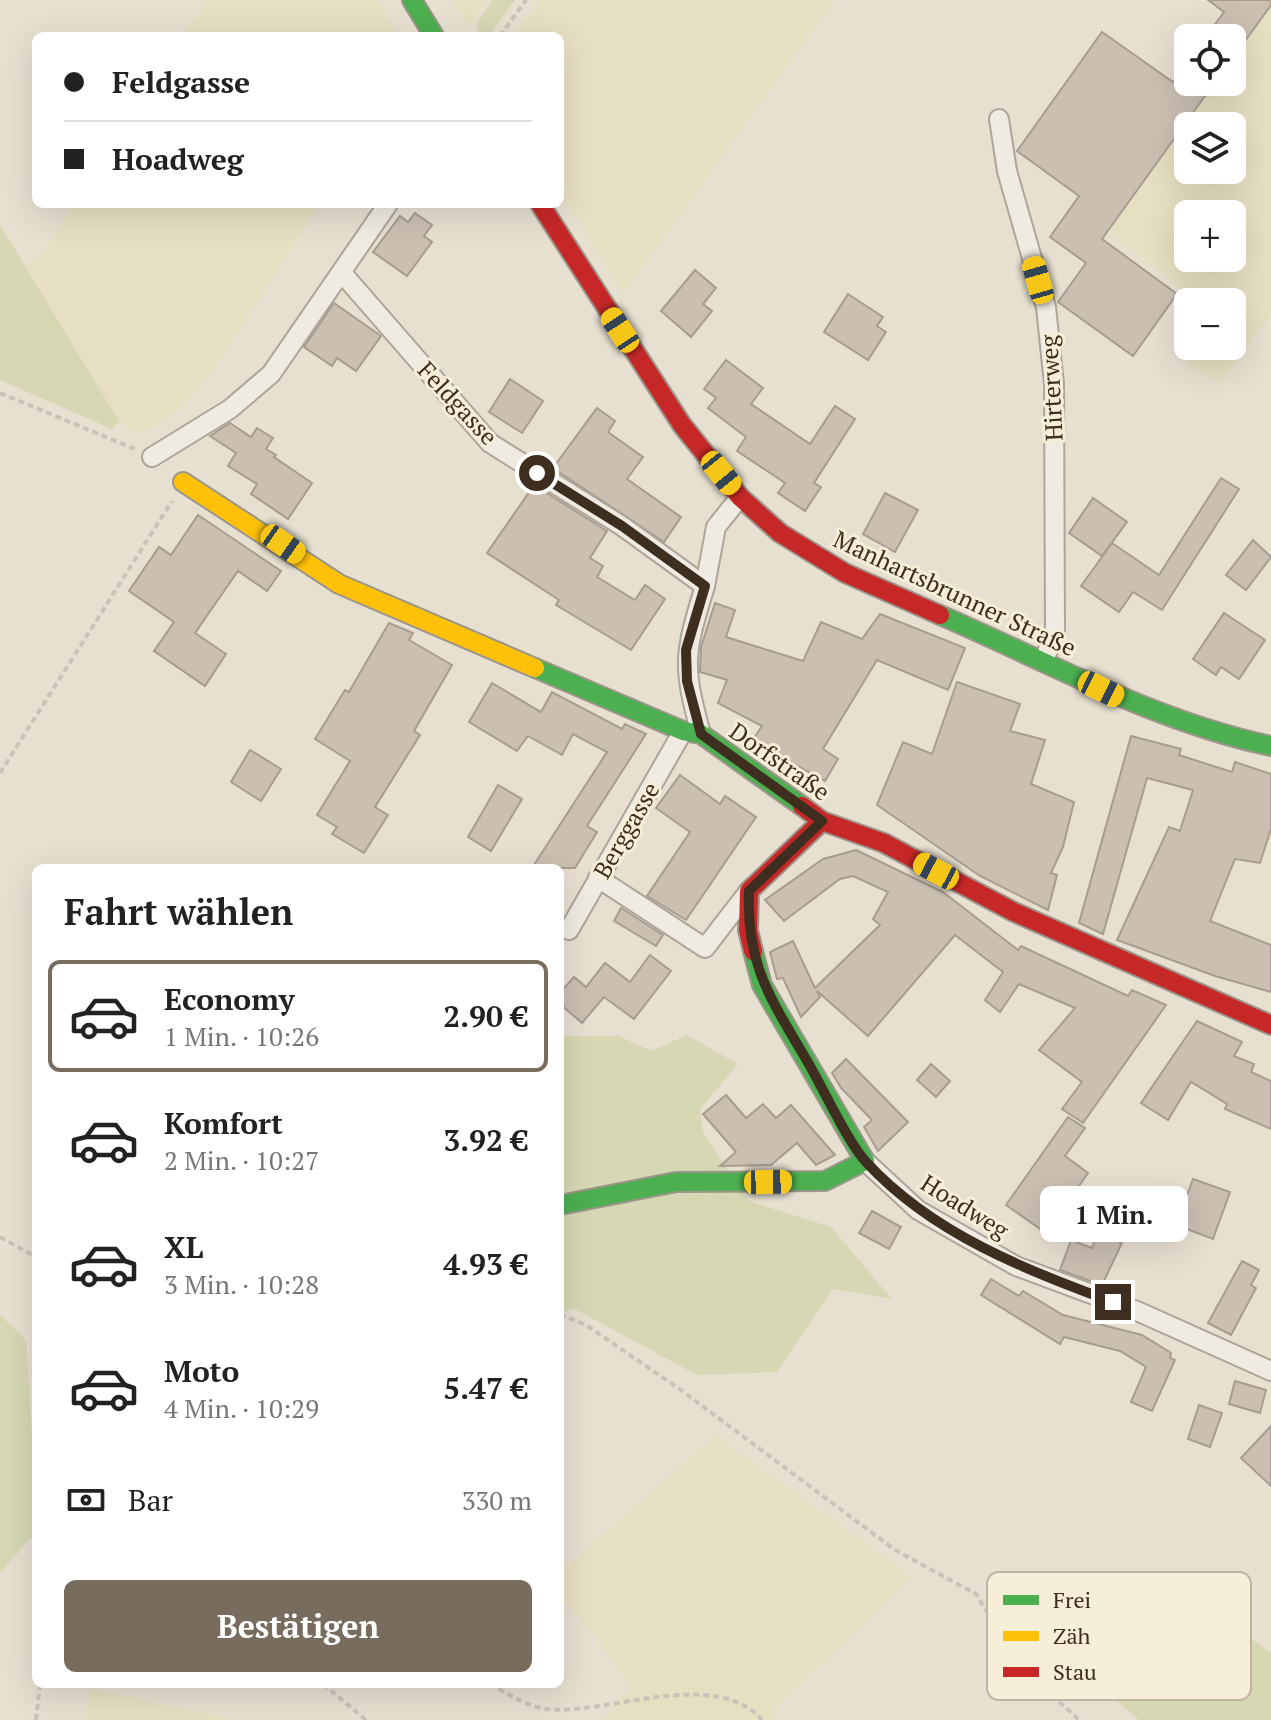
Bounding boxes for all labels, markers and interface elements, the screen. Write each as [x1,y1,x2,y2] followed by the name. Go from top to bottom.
[1174,24,1246,360] map controls
[1174,24,1246,96] button: locate
[112,62,250,102] text: Feldgasse
[1174,112,1246,184] button: layers
[112,139,244,179] text: Hoadweg
[1174,200,1246,272] button: +
[1020,254,1056,306] car
[1174,288,1246,360] button: −
[597,303,643,357] car
[1032,334,1070,442] street label: Hirterweg
[411,354,505,452] street label: Feldgasse
[697,447,745,499] car
[519,455,555,491] route start
[256,520,310,568] car
[829,523,1081,663] street label: Manhartsbrunner Straße
[1074,668,1128,710] car
[723,715,837,807] street label: Dorfstraße
[586,776,666,884] street label: Berggasse
[909,849,963,893] car
[64,888,293,935] text: Fahrt wählen
[164,979,295,1019] text: Economy
[68,980,140,1052] icon: car
[443,996,528,1036] text: 2.90 €
[164,1019,319,1053] text: 1 Min. · 10:26
[164,1103,283,1143] text: Komfort
[68,1104,140,1176] icon: car
[443,1120,528,1160] text: 3.92 €
[164,1143,319,1177] text: 2 Min. · 10:27
[915,1166,1015,1246] street label: Hoadweg
[744,1170,792,1194] car
[1039,1186,1187,1242] callout: 1 Min.
[1075,1197,1153,1231] text: 1 Min.
[164,1227,203,1267] text: XL
[68,1228,140,1300] icon: car
[443,1244,528,1284] text: 4.93 €
[164,1267,319,1301] text: 3 Min. · 10:28
[1095,1284,1131,1320] route end
[164,1351,239,1391] text: Moto
[68,1352,140,1424] icon: car
[443,1368,528,1408] text: 5.47 €
[164,1391,319,1425] text: 4 Min. · 10:29
[64,1478,108,1522] icon: cash
[128,1480,173,1520] text: Bar
[462,1483,532,1517] text: 330 m
[987,1572,1251,1700] legend
[64,1580,532,1672] button: Bestätigen
[1053,1585,1091,1614] text: Frei
[1053,1621,1091,1650] text: Zäh
[1053,1657,1097,1686] text: Stau

